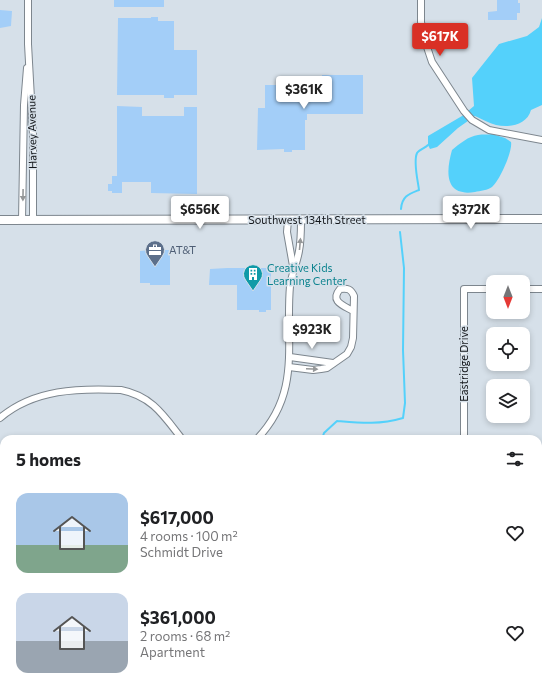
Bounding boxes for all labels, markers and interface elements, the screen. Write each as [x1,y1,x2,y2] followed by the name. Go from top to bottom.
[412,23,468,57] pin: $617K
[421,28,459,44] text: $617K
[276,76,332,110] pin: $361K
[285,81,323,97] text: $361K
[24,95,39,169] street label: Harvey Avenue
[20,189,26,202] one-way arrow
[172,196,228,230] pin: $656K
[443,196,499,230] pin: $372K
[180,201,220,217] text: $656K
[452,201,490,217] text: $372K
[248,213,366,226] street label: Southwest 134th Street
[297,238,303,250] one-way arrow
[144,239,166,267] office icon: AT&T
[169,243,196,256] place label: AT&T
[267,261,348,287] place label: Creative Kids Learning Center
[242,263,264,291] building icon: Creative Kids Learning Center
[486,275,530,319] north arrow
[486,275,530,423] map controls
[284,316,340,350] pin: $923K
[292,321,332,337] text: $923K
[457,326,470,402] street label: Eastridge Drive
[486,327,530,371] button: locate
[306,366,318,373] one-way arrow
[486,379,530,423] button: layers
[504,448,526,470] icon: filters
[16,449,81,470] text: 5 homes
[140,507,214,528] text: $617,000
[48,509,96,557] icon: home
[504,522,526,544] icon: heart
[140,528,238,544] text: 4 rooms · 100 m²
[140,544,223,560] text: Schmidt Drive
[140,607,216,628] text: $361,000
[48,609,96,657] icon: home
[504,622,526,644] icon: heart
[140,628,230,644] text: 2 rooms · 68 m²
[140,644,205,660] text: Apartment

